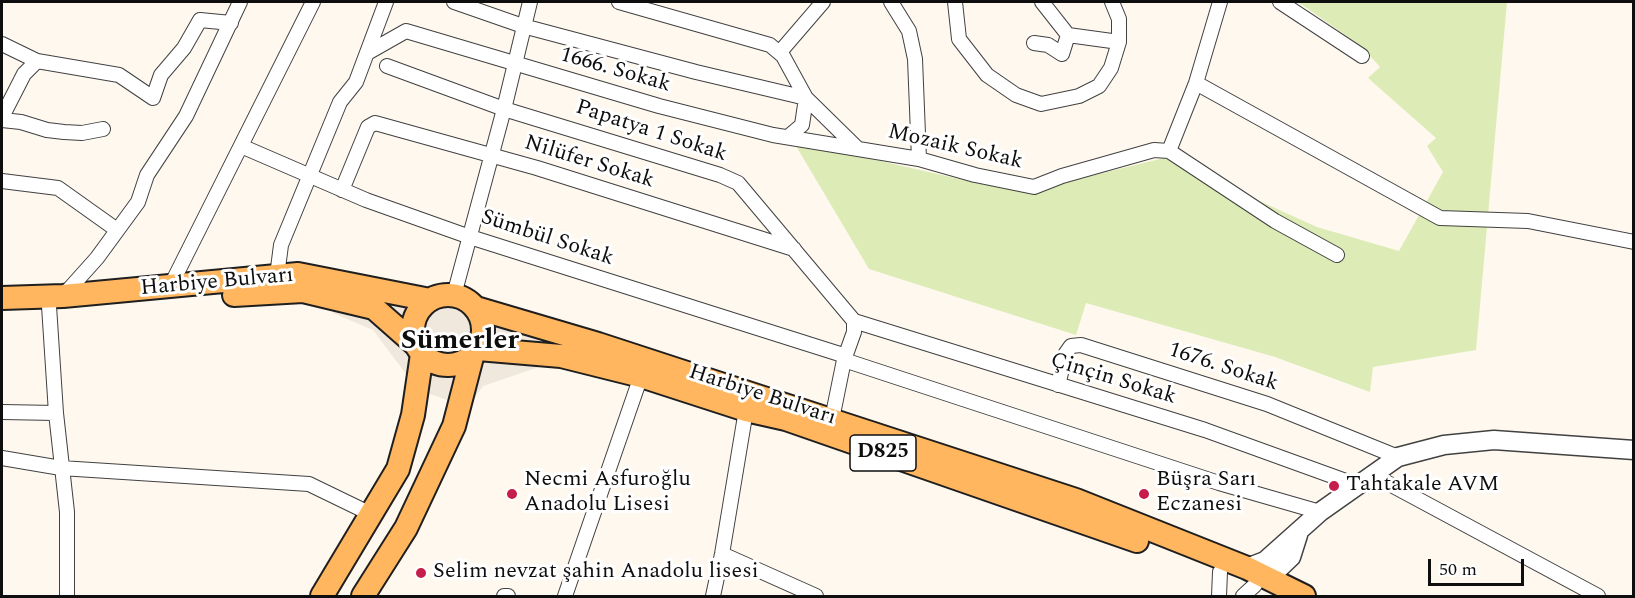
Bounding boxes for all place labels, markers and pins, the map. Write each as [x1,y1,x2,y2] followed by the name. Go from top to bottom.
[524,468,691,520] place label: Necmi Asfuroğlu Anadolu Lisesi
[1156,468,1256,520] place label: Büşra Sarı Eczanesi
[1346,473,1499,499] place label: Tahtakale AVM
[1327,479,1341,493] marker: Tahtakale AVM
[505,487,519,501] marker: Necmi Asfuroğlu Anadolu Lisesi
[1137,487,1151,501] marker: Büşra Sarı Eczanesi
[433,560,759,586] place label: Selim nevzat şahin Anadolu lisesi
[414,566,428,580] marker: Selim nevzat şahin Anadolu lisesi

